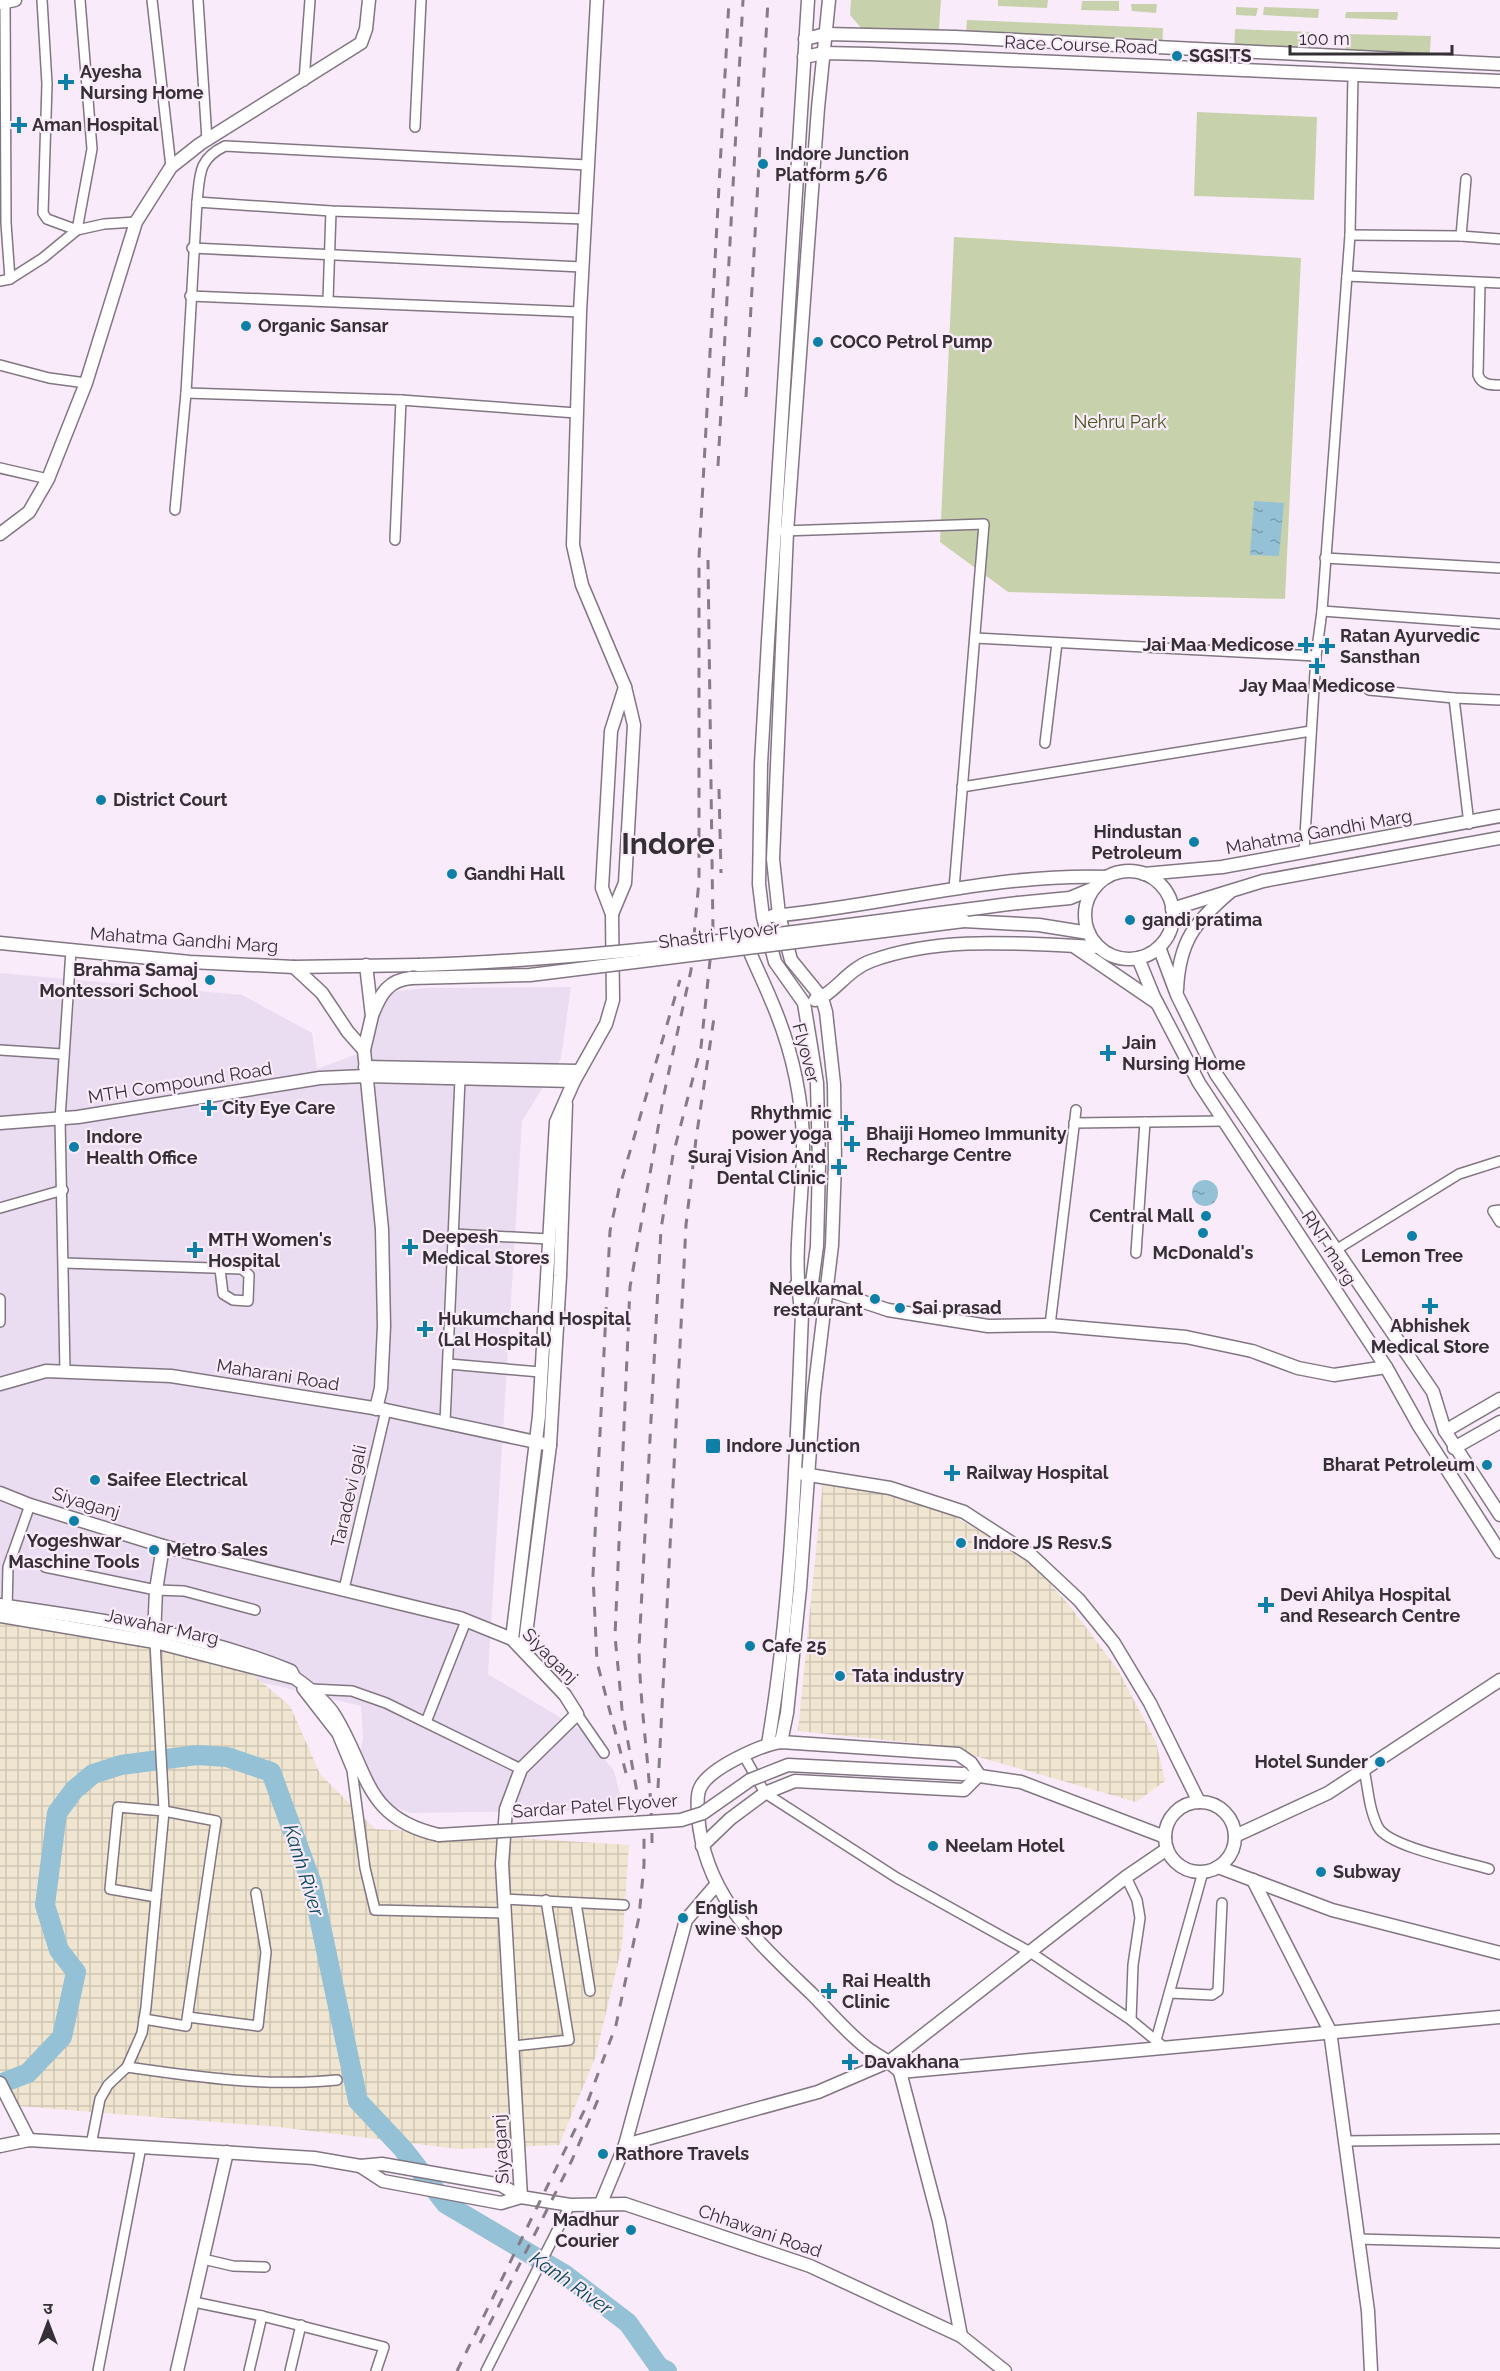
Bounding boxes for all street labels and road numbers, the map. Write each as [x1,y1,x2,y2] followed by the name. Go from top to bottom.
[1004,31,1158,58] street label: Race Course Road
[1224,805,1414,858] street label: Mahatma Gandhi Marg
[657,917,781,952] street label: Shastri Flyover
[89,922,279,957] street label: Mahatma Gandhi Marg
[788,1021,825,1086] street label: Flyover
[86,1058,274,1107] street label: MTH Compound Road
[1298,1207,1361,1289] street label: RNT marg
[215,1354,341,1395] street label: Maharani Road
[327,1443,370,1549] street label: Taradevi gali
[50,1482,123,1523] street label: Siyaganj
[103,1604,221,1649] street label: Jawahar Marg
[518,1624,582,1688] street label: Siyaganj
[512,1789,679,1822] street label: Sardar Patel Flyover
[488,2114,513,2184] street label: Siyaganj
[696,2200,825,2261] street label: Chhawani Road

